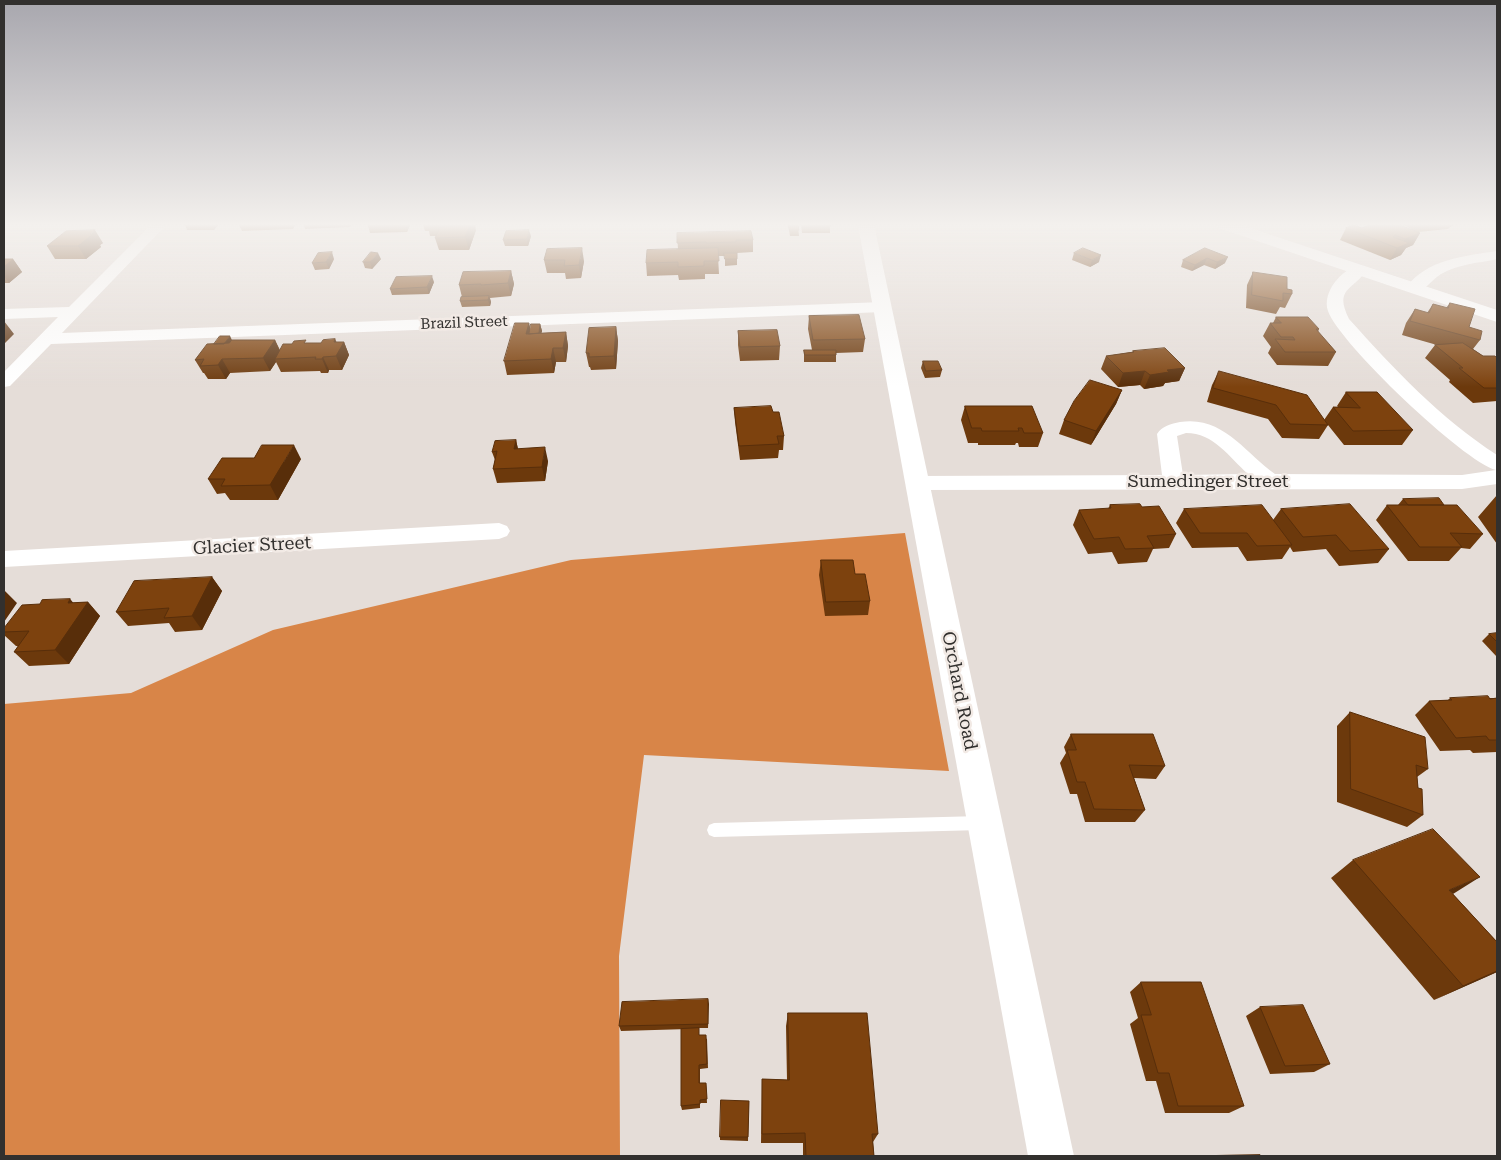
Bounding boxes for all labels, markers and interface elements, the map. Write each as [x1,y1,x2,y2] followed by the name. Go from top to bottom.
[420,312,508,334] street label: Brazil Street
[1128,471,1288,493] street label: Sumedinger Street
[192,532,312,560] street label: Glacier Street
[937,630,981,752] street label: Orchard Road

